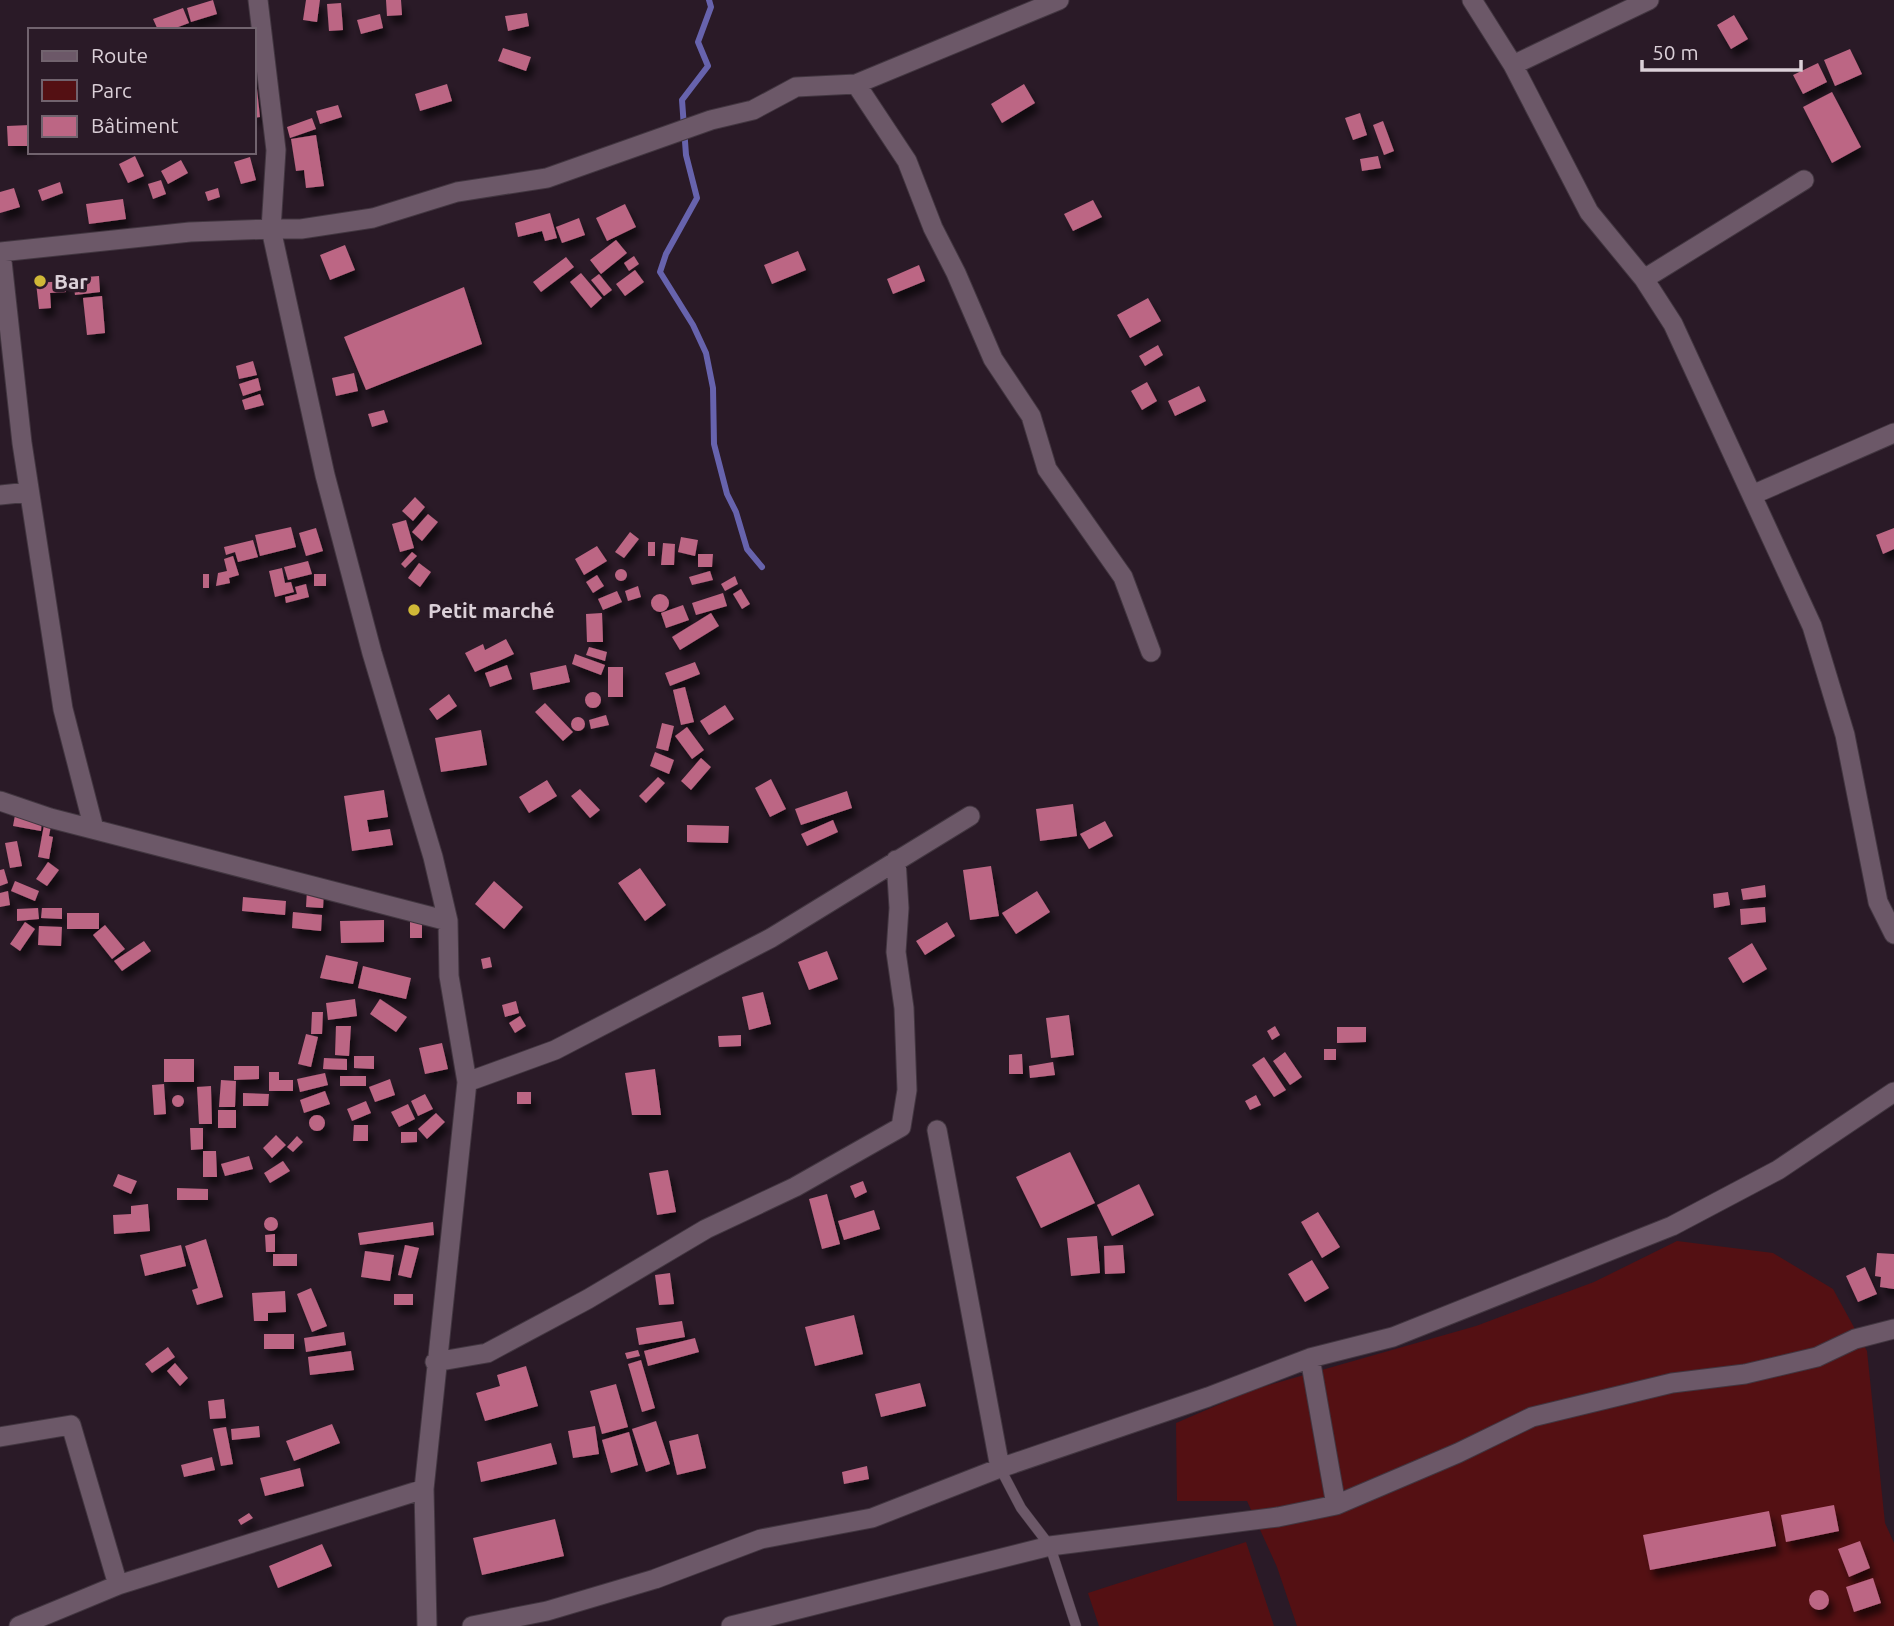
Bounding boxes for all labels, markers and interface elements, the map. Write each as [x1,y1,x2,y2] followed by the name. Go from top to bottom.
[28,28,256,154] legend
[1642,28,1801,72] scale bar
[1652,40,1699,64] text: 50 m
[91,43,148,67] text: Route
[91,78,132,102] text: Parc
[91,113,178,137] text: Bâtiment
[54,269,88,293] place label: Bar
[32,273,48,289] marker: Bar
[428,598,555,622] place label: Petit marché
[406,602,422,618] marker: Petit marché

